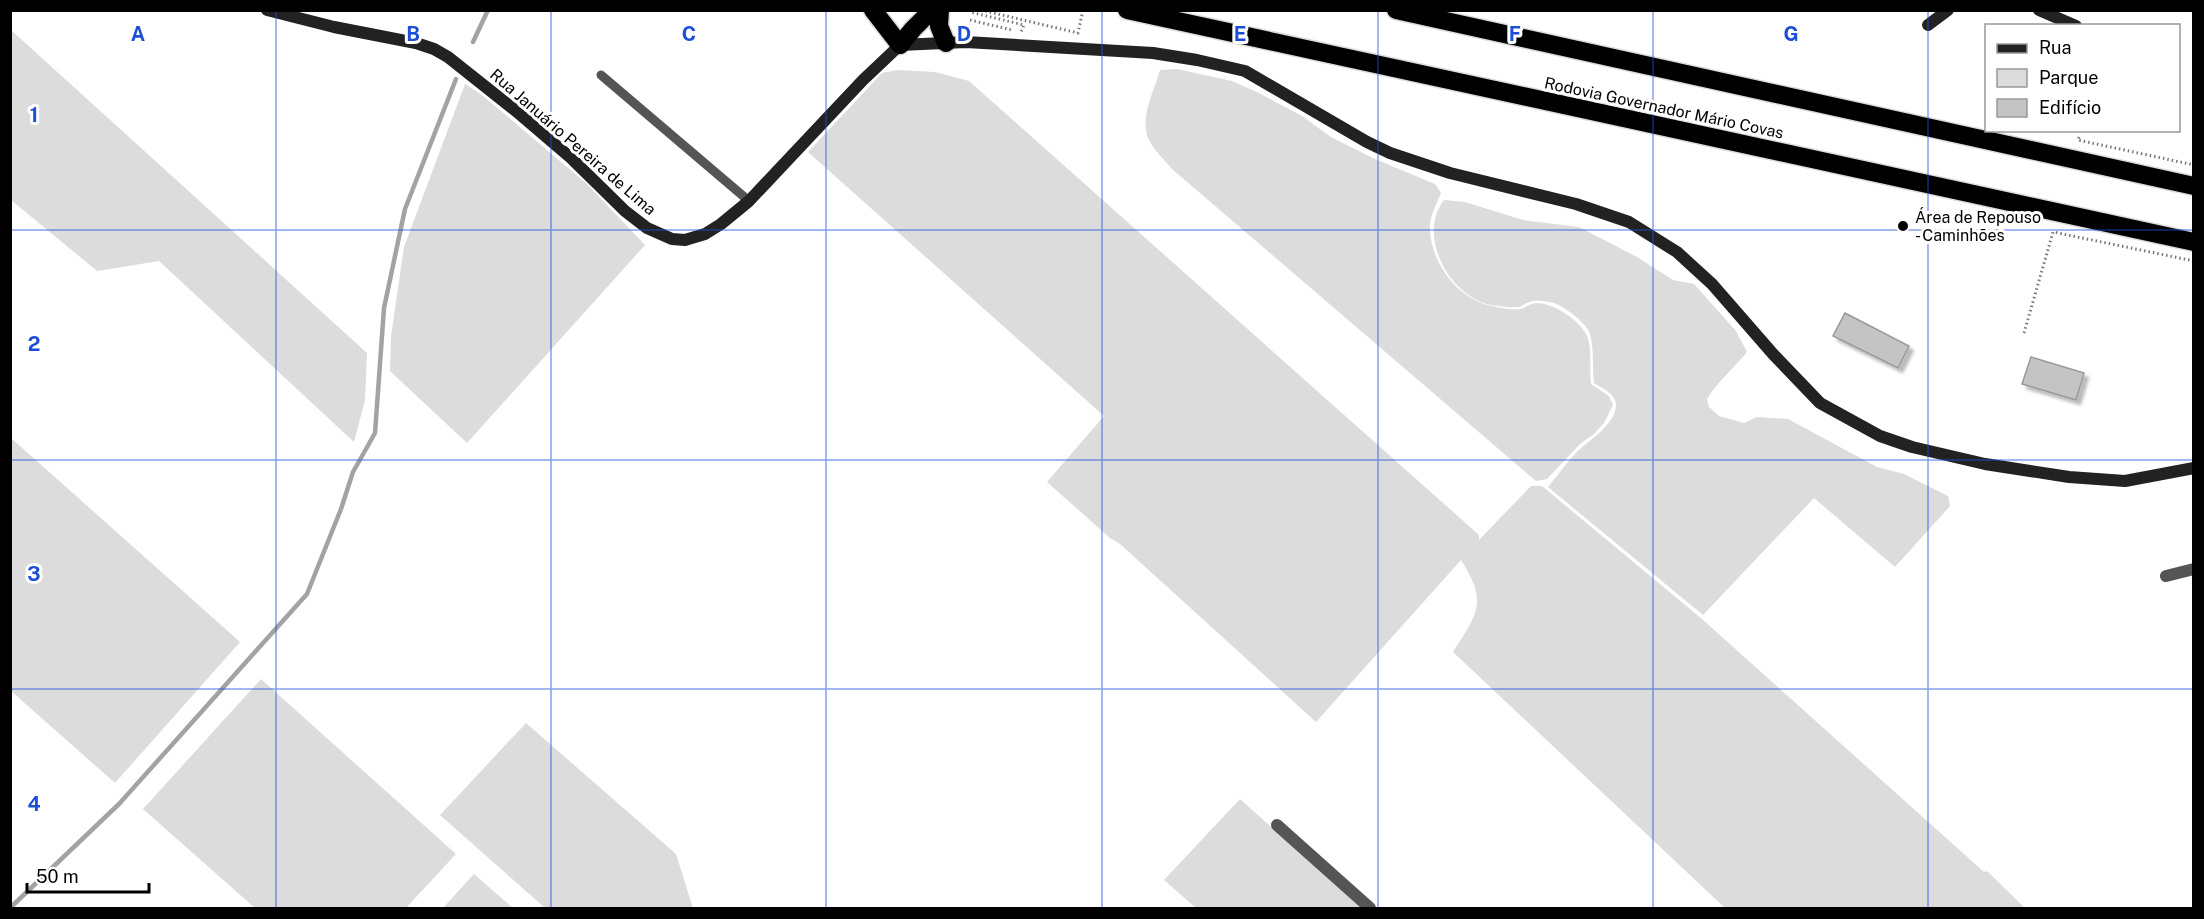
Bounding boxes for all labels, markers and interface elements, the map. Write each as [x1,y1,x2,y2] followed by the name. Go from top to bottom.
[131,22,145,46] text: A
[406,22,420,46] text: B
[682,22,696,46] text: C
[957,22,971,46] text: D
[1234,22,1246,46] text: E
[1509,22,1521,46] text: F
[1783,22,1799,46] text: G
[1985,24,2180,132] legend
[2039,37,2071,58] text: Rua
[486,65,660,219] street label: Rua Januário Pereira de Lima
[2039,67,2099,88] text: Parque
[1543,73,1785,143] street label: Rodovia Governador Mário Covas
[2039,97,2101,118] text: Edifício
[30,103,38,127] text: 1
[1915,207,2041,245] place label: Área de Repouso - Caminhões
[1896,219,1910,233] marker: Área de Repouso - Caminhões
[28,332,40,356] text: 2
[27,562,41,586] text: 3
[27,792,41,816] text: 4
[27,856,148,894] scale bar
[36,866,79,887] text: 50 m

